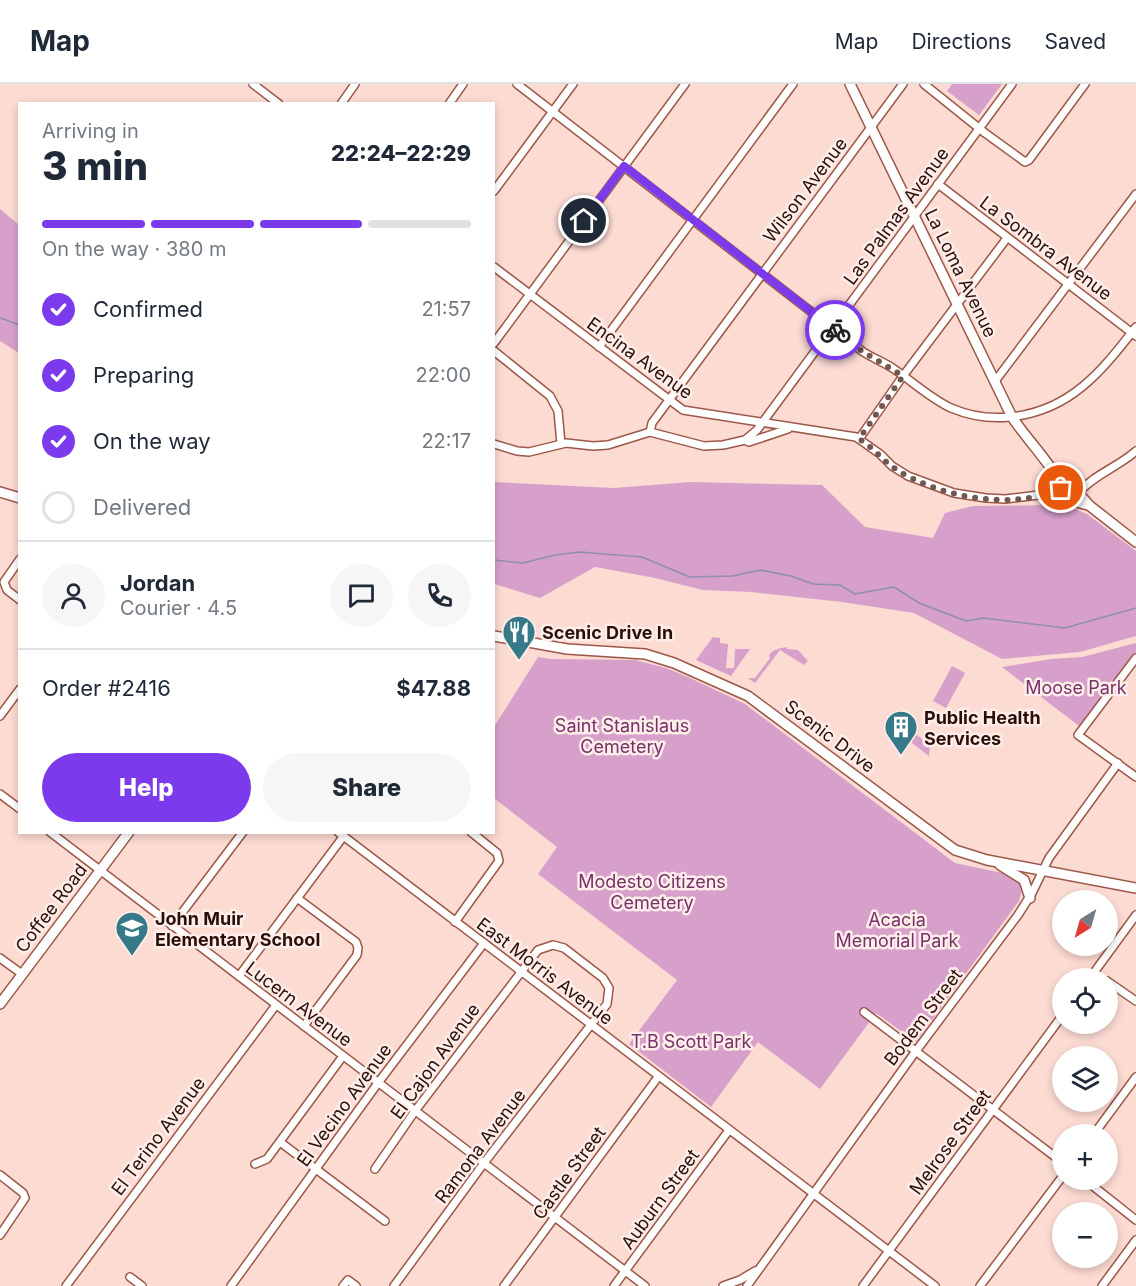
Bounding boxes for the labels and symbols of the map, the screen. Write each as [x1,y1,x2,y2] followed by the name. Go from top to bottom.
[759,133,851,247] street label: Wilson Avenue
[839,143,953,289] street label: Las Palmas Avenue
[976,192,1116,304] street label: La Sombra Avenue
[558,195,609,246] pin
[921,205,1001,341] street label: La Loma Avenue
[805,300,865,360] courier
[583,313,697,403] street label: Encina Avenue
[1035,462,1086,513] pin
[501,614,537,661] restaurant icon: Scenic Drive In
[542,622,673,643] place label: Scenic Drive In
[1025,677,1127,698] park label: Moose Park
[781,695,879,777] street label: Scenic Drive
[924,707,1041,749] place label: Public Health Services
[883,709,919,756] building icon: Public Health Services
[555,715,689,757] park label: Saint Stanislaus Cemetery
[11,860,91,956] street label: Coffee Road
[578,871,726,913] park label: Modesto Citizens Cemetery
[1052,890,1118,956] north arrow
[155,908,320,950] place label: John Muir Elementary School
[836,909,959,951] park label: Acacia Memorial Park
[114,910,150,957] school or university icon: John Muir Elementary School
[473,913,617,1029] street label: East Morris Avenue
[242,957,356,1051] street label: Lucern Avenue
[880,964,966,1070] street label: Bodem Street
[386,999,484,1123] street label: El Cajon Avenue
[631,1031,751,1052] park label: T.B Scott Park
[292,1040,396,1170] street label: El Vecino Avenue
[107,1073,209,1199] street label: El Terino Avenue
[430,1085,530,1207] street label: Ramona Avenue
[905,1085,995,1198] street label: Melrose Street
[528,1123,610,1223] street label: Castle Street
[617,1145,703,1253] street label: Auburn Street

